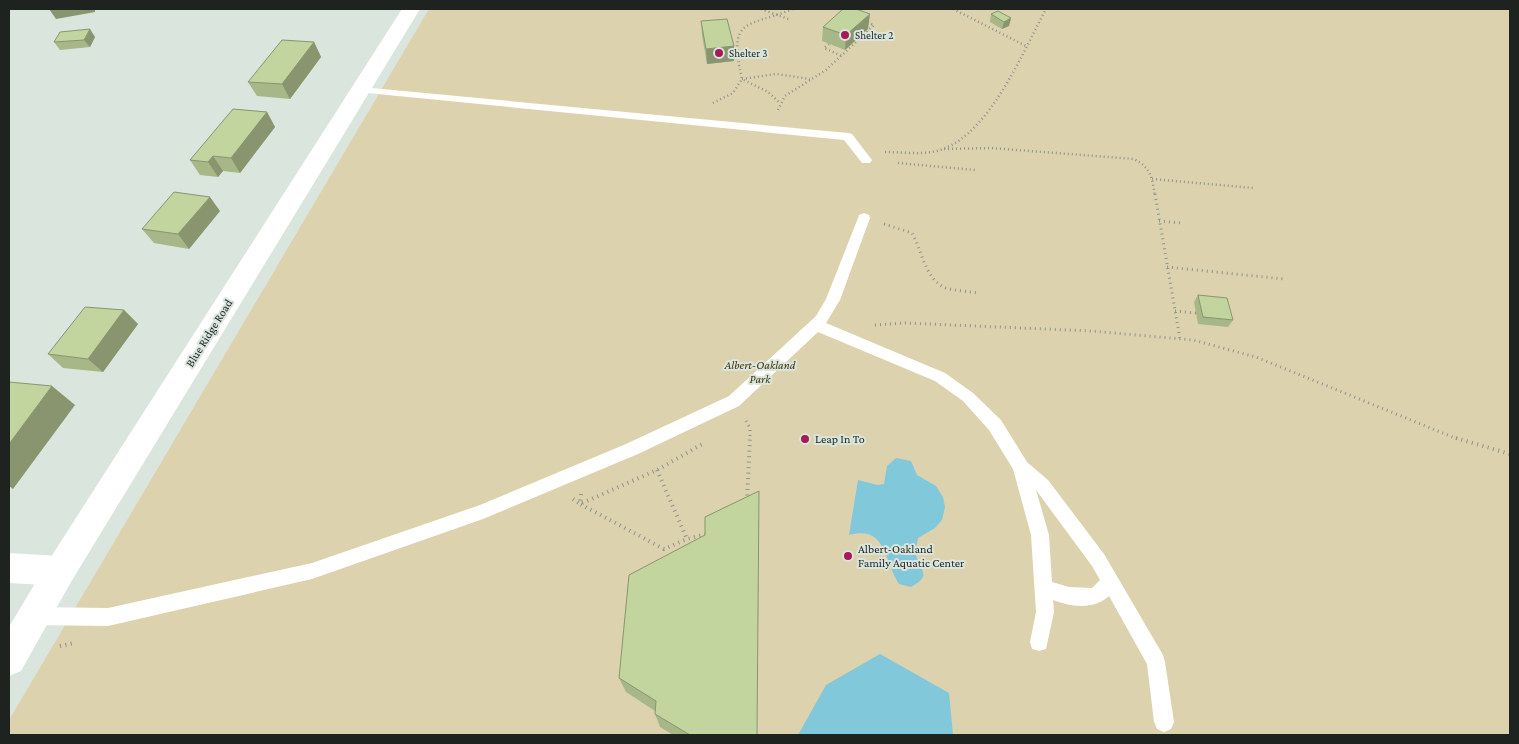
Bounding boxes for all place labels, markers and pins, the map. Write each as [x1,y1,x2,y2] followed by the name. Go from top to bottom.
[839,29,851,41] marker: Shelter 2
[855,29,893,41] place label: Shelter 2
[713,47,725,59] marker: Shelter 3
[729,47,767,59] place label: Shelter 3
[815,432,865,446] place label: Leap In To
[799,433,811,445] marker: Leap In To
[858,542,965,570] place label: Albert-Oakland Family Aquatic Center
[842,550,854,562] marker: Albert-Oakland Family Aquatic Center

